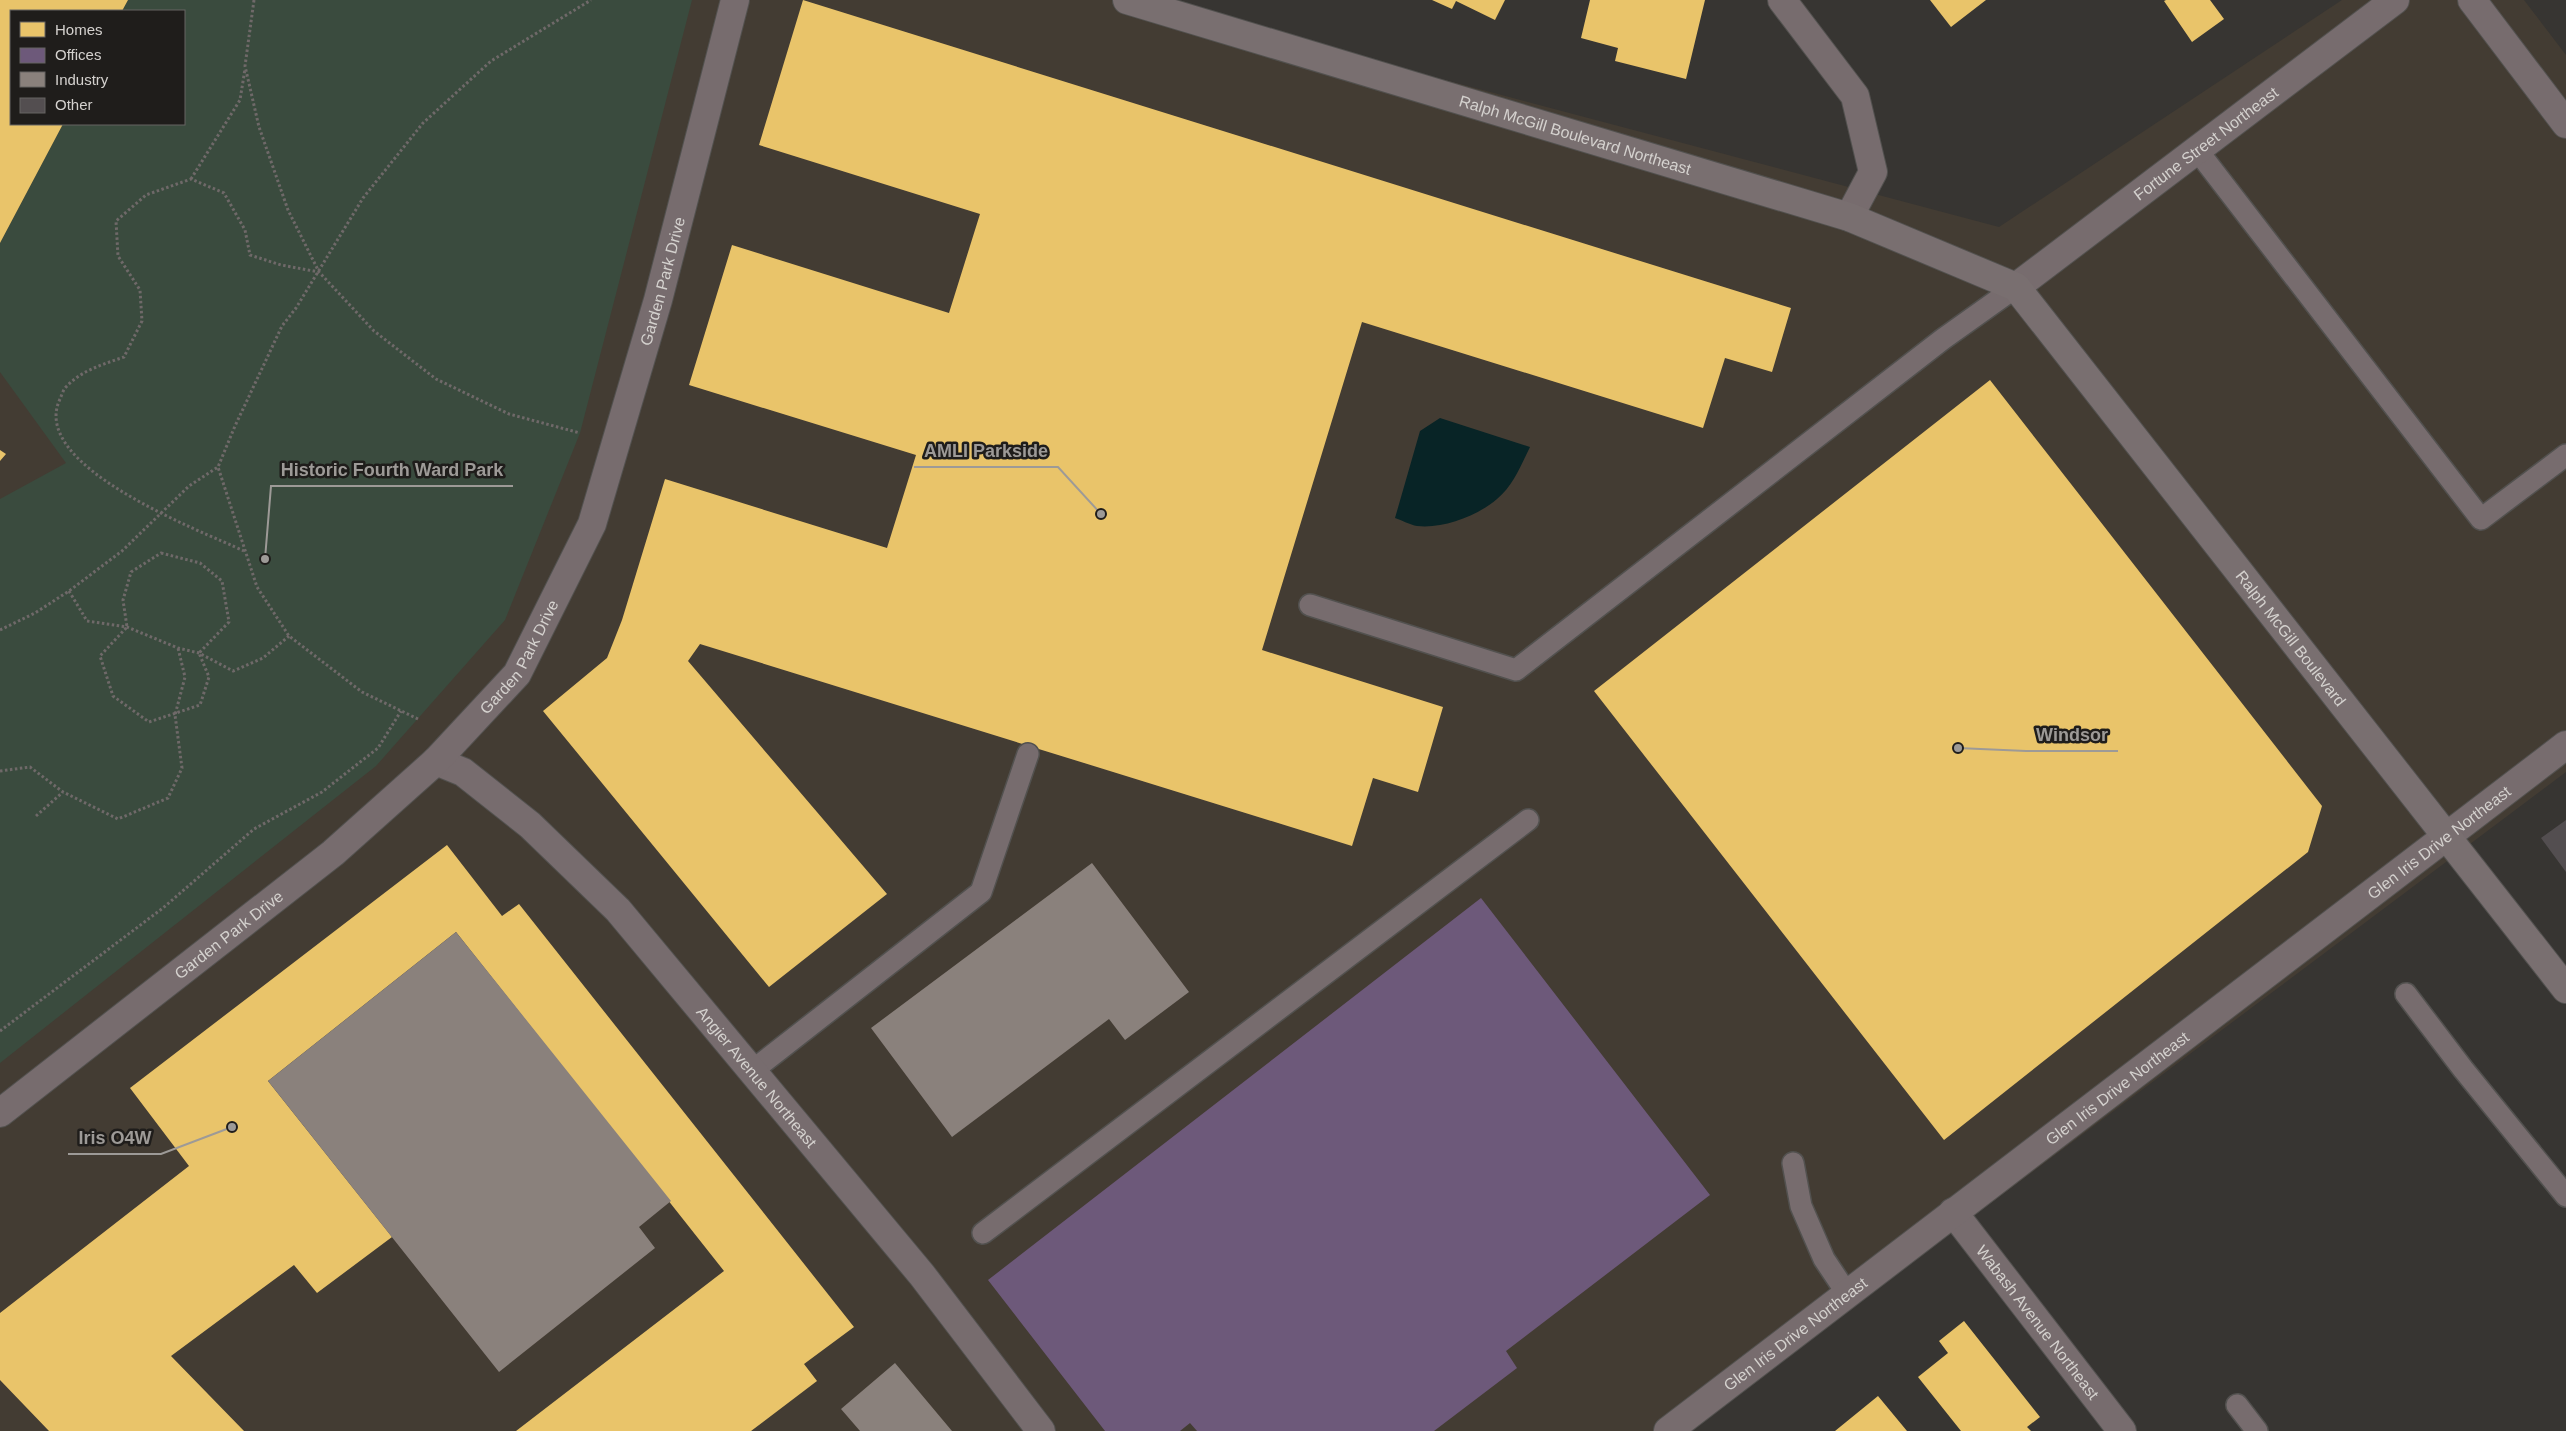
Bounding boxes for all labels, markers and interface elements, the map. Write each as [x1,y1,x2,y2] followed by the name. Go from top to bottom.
[10,10,185,125] legend
[55,21,103,38] text: Homes
[55,46,101,63] text: Offices
[55,71,109,88] text: Industry
[2131,83,2282,204] street label: Fortune Street Northeast
[1457,92,1694,178] street label: Ralph McGill Boulevard Northeast
[55,96,93,113] text: Other
[637,215,688,348] street label: Garden Park Drive
[914,434,1058,467] callout: AMLI Parkside
[924,441,1048,461] text: AMLI Parkside
[271,453,513,486] callout: Historic Fourth Ward Park
[281,460,504,480] text: Historic Fourth Ward Park
[2232,567,2349,709] street label: Ralph McGill Boulevard
[477,597,562,717] street label: Garden Park Drive
[2026,718,2118,751] callout: Windsor
[2036,725,2108,745] text: Windsor
[2364,782,2514,903] street label: Glen Iris Drive Northeast
[171,887,286,982] street label: Garden Park Drive
[693,1003,820,1151] street label: Angier Avenue Northeast
[2042,1028,2193,1148] street label: Glen Iris Drive Northeast
[68,1121,161,1154] callout: Iris O4W
[78,1128,152,1148] text: Iris O4W
[1973,1242,2103,1403] street label: Wabash Avenue Northeast
[1721,1274,1871,1394] street label: Glen Iris Drive Northeast

